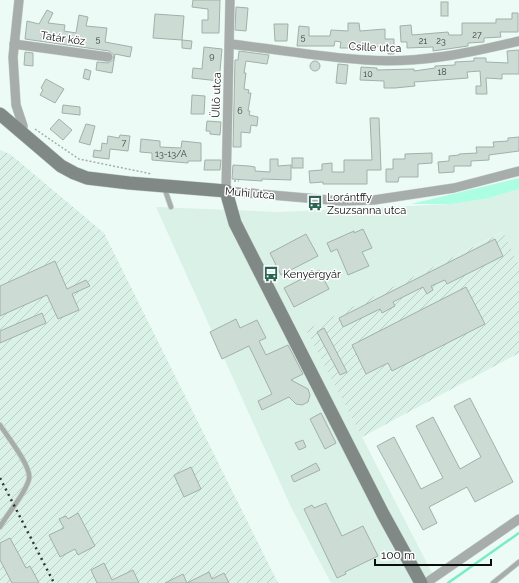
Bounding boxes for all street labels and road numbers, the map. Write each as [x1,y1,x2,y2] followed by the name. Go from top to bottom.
[40,29,87,48] street label: Tatár köz
[348,40,402,55] street label: Csille utca
[209,72,224,118] street label: Üllő utca
[225,185,275,202] street label: Muhi utca

